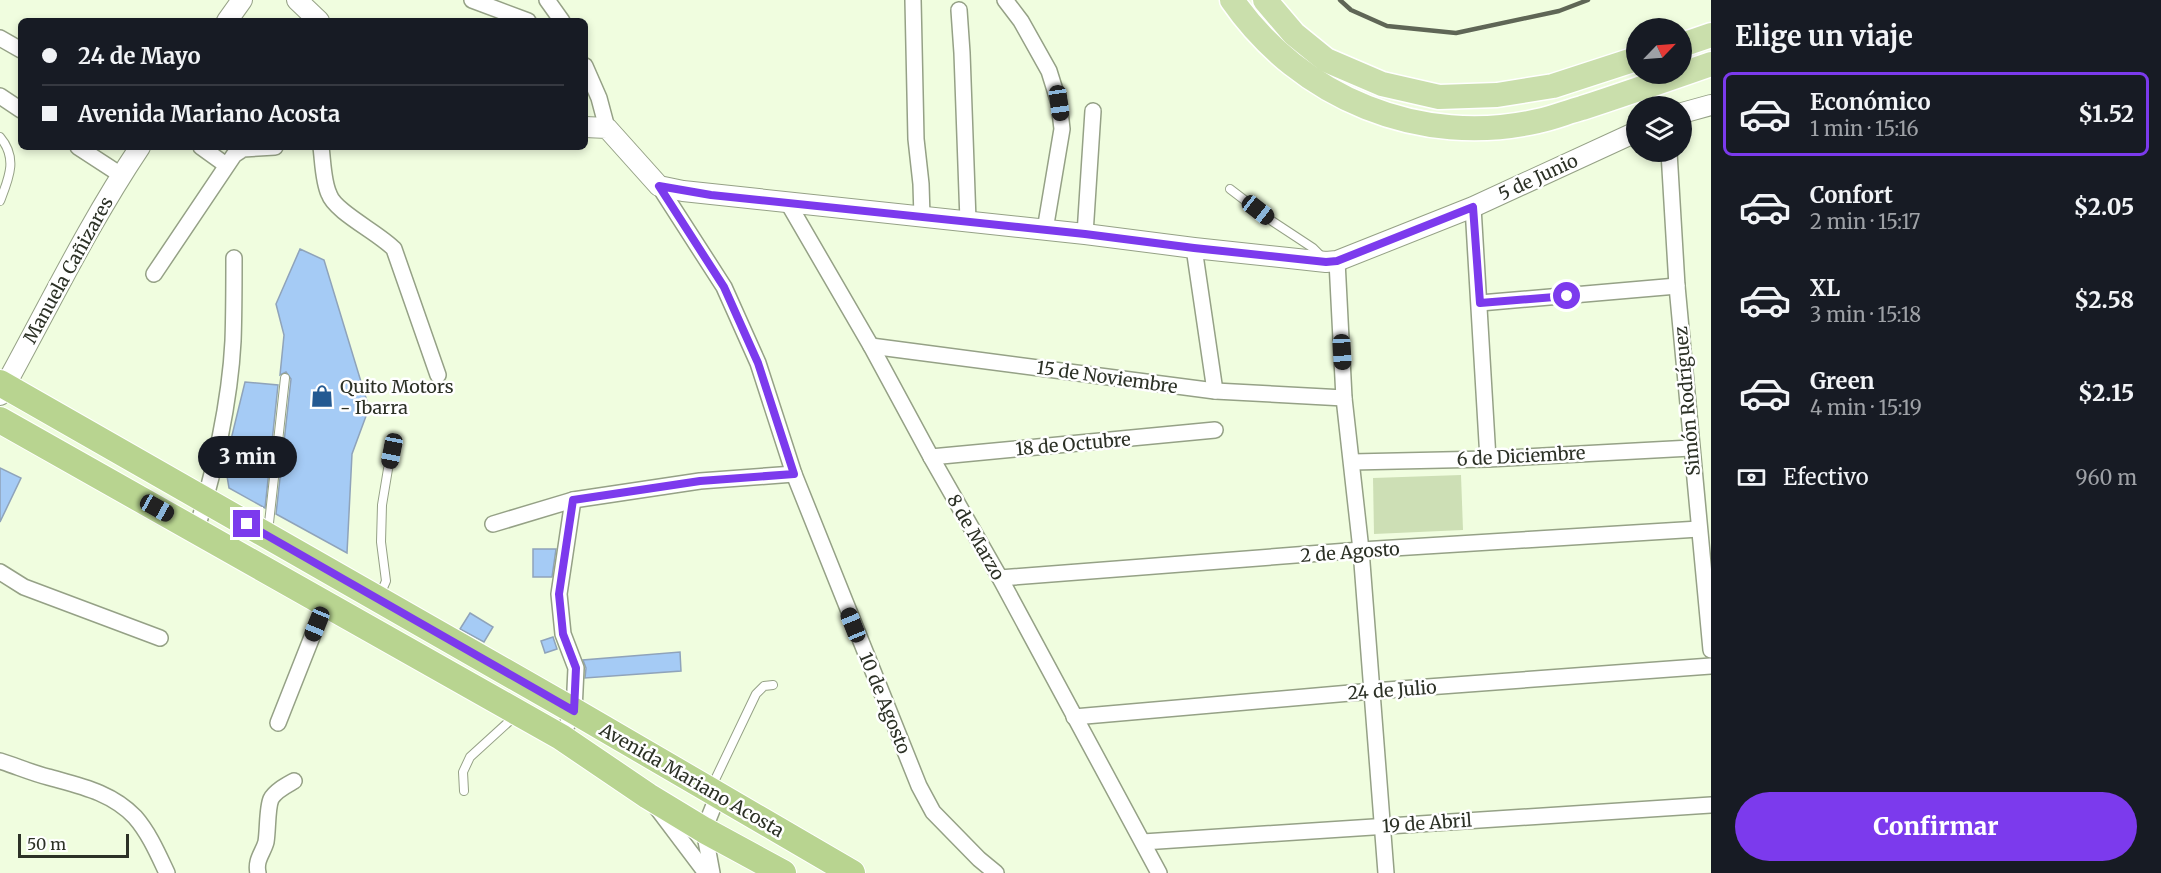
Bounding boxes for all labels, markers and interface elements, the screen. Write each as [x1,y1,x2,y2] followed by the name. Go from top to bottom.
[1626,18,1692,84] north arrow
[1626,18,1692,162] map controls
[1735,19,1913,53] text: Elige un viaje
[78,42,201,70] text: 24 de Mayo
[1048,84,1070,122] car
[1738,87,1792,141] icon: car
[1810,88,1931,116] text: Económico
[1626,96,1692,162] button: layers
[78,100,340,128] text: Avenida Mariano Acosta
[2078,100,2134,128] text: $1.52
[1810,116,1919,141] text: 1 min · 15:16
[1495,149,1581,205] street label: 5 de Junio
[1738,180,1792,234] icon: car
[1810,181,1893,209] text: Confort
[18,192,118,347] street label: Manuela Cañizares
[1238,192,1278,228] car
[2074,193,2134,221] text: $2.05
[1810,209,1920,234] text: 2 min · 15:17
[1738,273,1792,327] icon: car
[1810,274,1840,302] text: XL
[1553,282,1580,309] route start
[2074,286,2134,314] text: $2.58
[1810,302,1921,327] text: 3 min · 15:18
[1669,325,1705,477] street label: Simón Rodríguez
[1332,334,1352,370] car
[1035,356,1179,398] street label: 15 de Noviembre
[1738,366,1792,420] icon: car
[1810,367,1874,395] text: Green
[340,375,454,419] place label: Quito Motors - Ibarra
[2078,379,2134,407] text: $2.15
[309,383,335,409] shop icon: Quito Motors - Ibarra
[1810,395,1922,420] text: 4 min · 15:19
[1014,428,1132,460] street label: 18 de Octubre
[380,432,404,470] car
[198,437,296,479] callout: 3 min
[1456,441,1586,471] street label: 6 de Diciembre
[219,444,276,469] text: 3 min
[1735,461,1768,494] icon: cash
[1783,463,1869,491] text: Efectivo
[2075,465,2137,490] text: 960 m
[942,490,1010,584] street label: 8 de Marzo
[137,491,177,525] car
[233,510,260,537] route end
[1300,537,1400,567] street label: 2 de Agosto
[302,604,332,644] car
[838,605,868,645] car
[854,649,916,757] street label: 10 de Agosto
[1347,675,1437,705] street label: 24 de Julio
[595,717,789,842] street label: Avenida Mariano Acosta
[1735,792,2137,861] button: Confirmar
[1381,808,1473,838] street label: 19 de Abril
[18,831,129,858] scale bar
[27,834,66,854] text: 50 m

